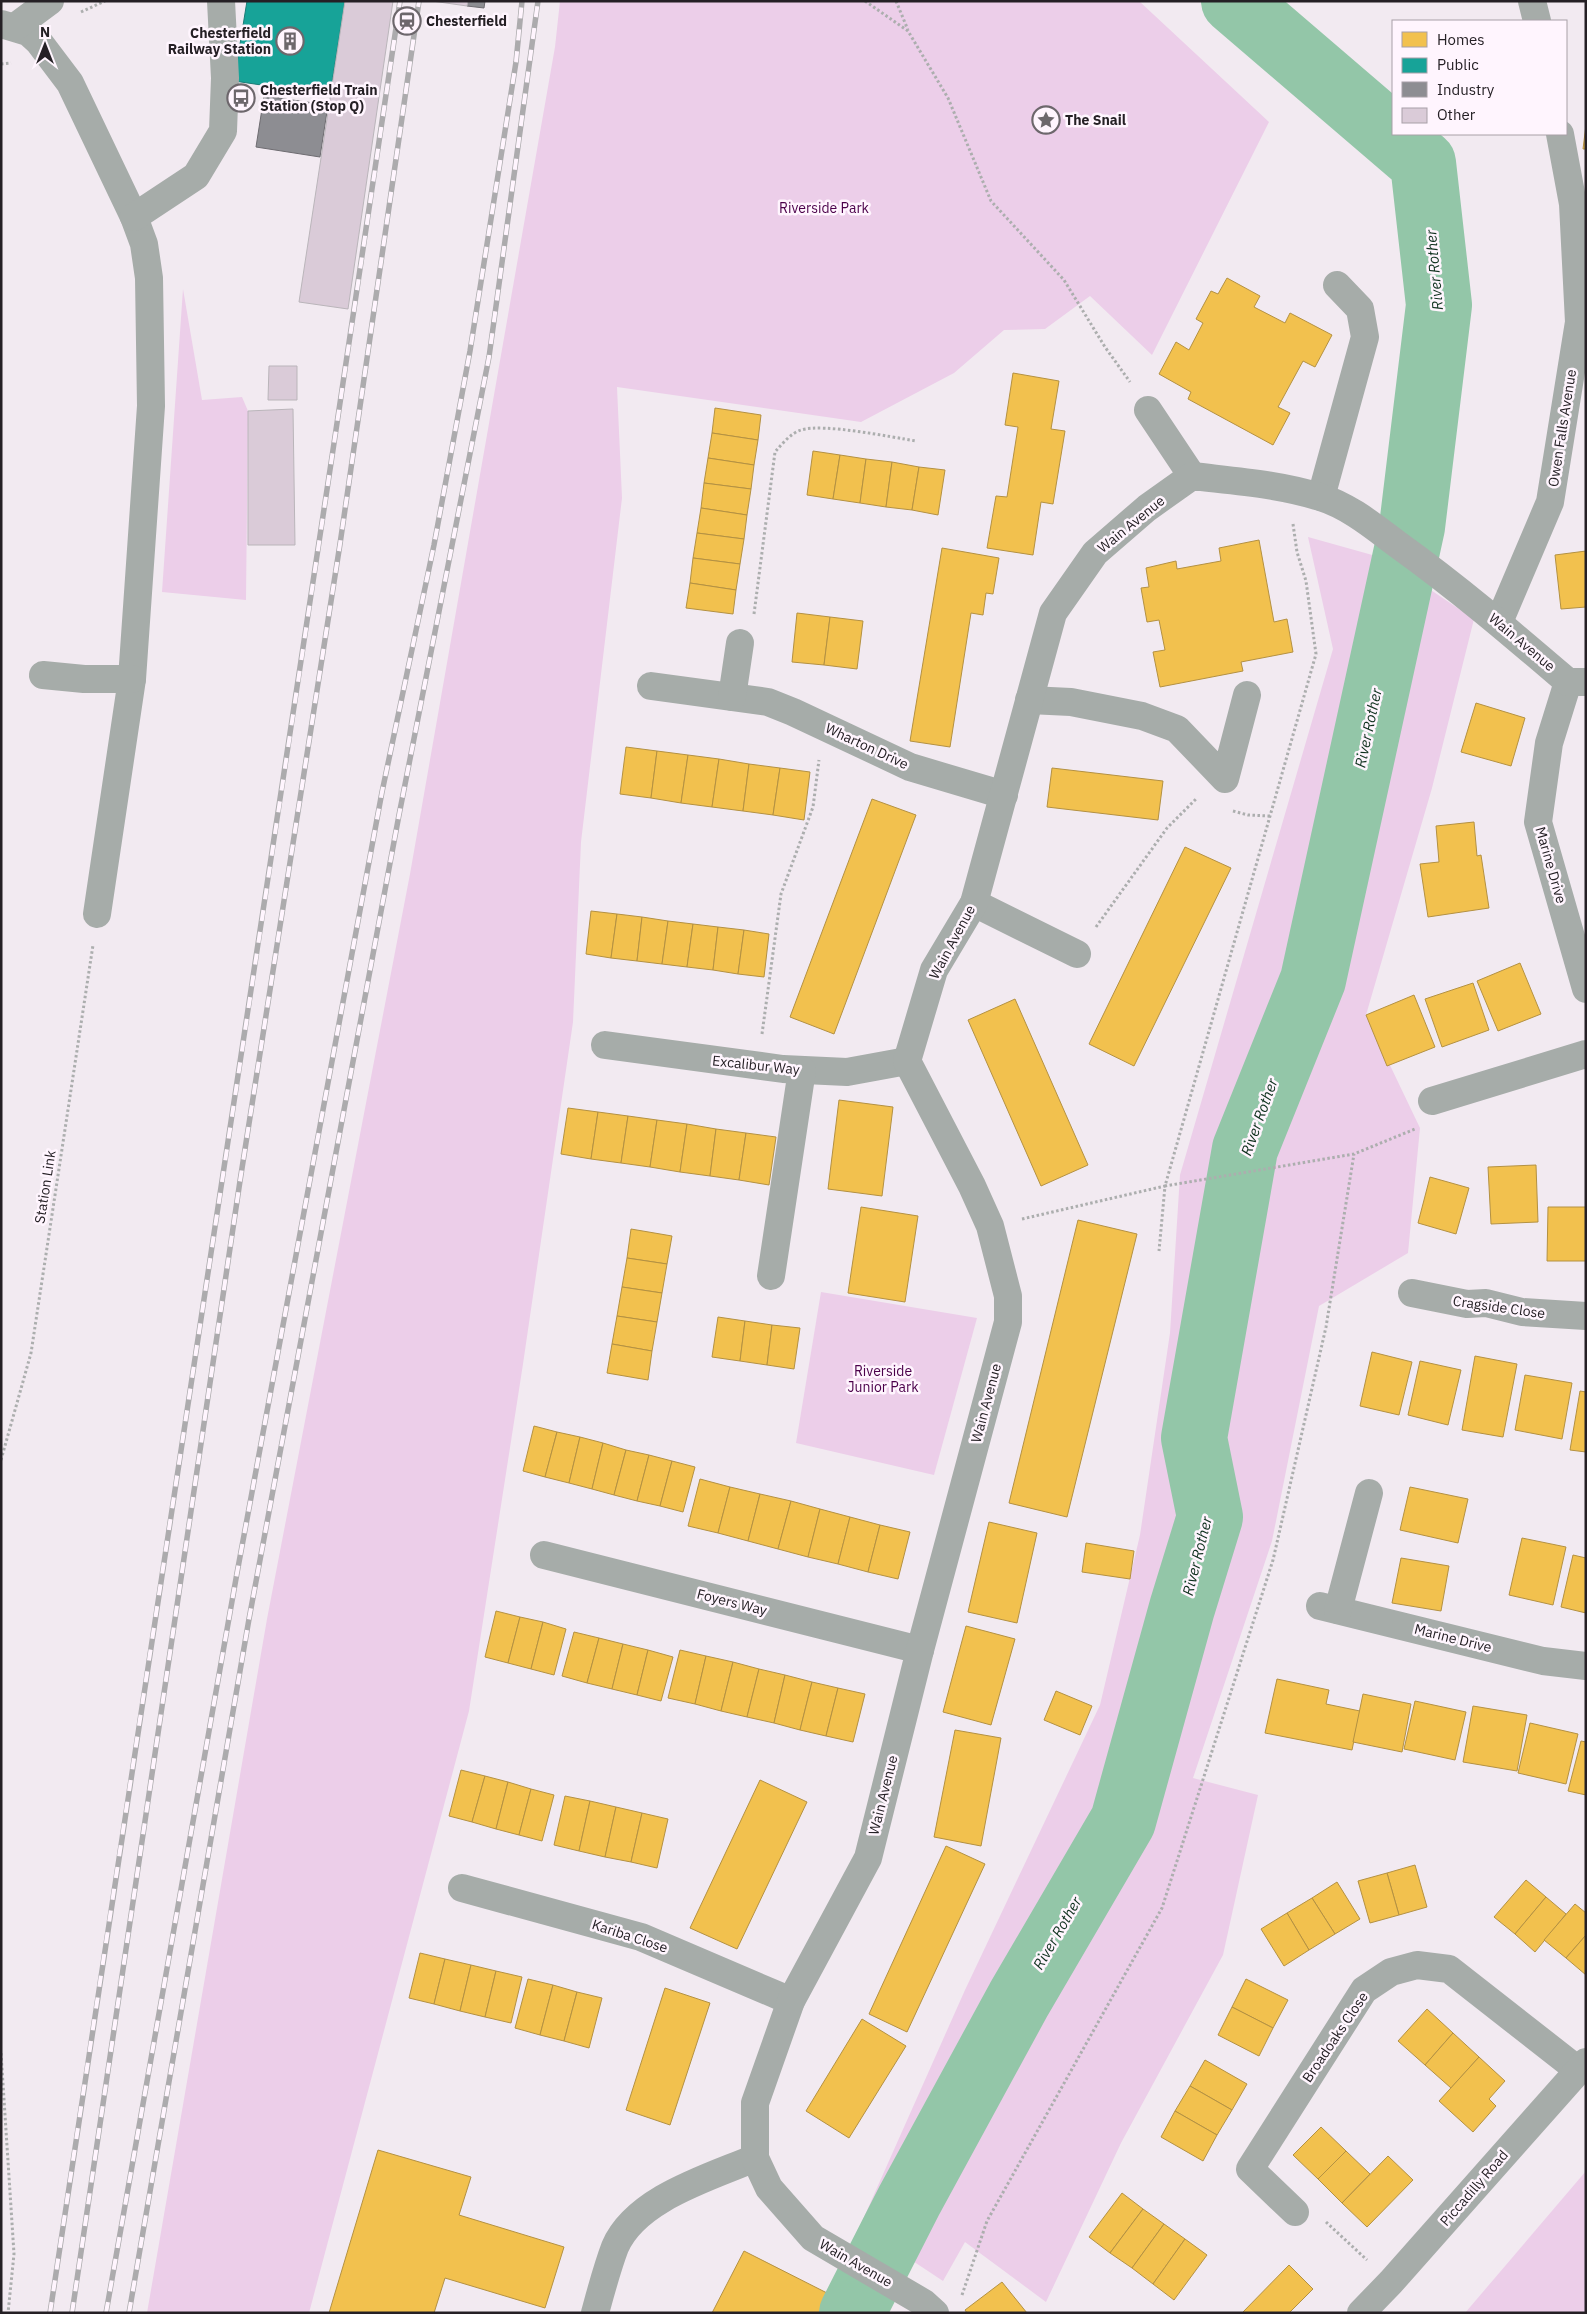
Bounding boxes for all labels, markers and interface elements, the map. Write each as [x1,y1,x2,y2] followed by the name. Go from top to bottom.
[392,6,422,36] station icon: Chesterfield
[426,12,507,30] place label: Chesterfield
[20,20,70,70] north arrow
[1392,20,1567,135] legend
[40,23,50,41] text: N
[168,24,271,58] place label: Chesterfield Railway Station
[275,26,305,56] building icon: Chesterfield Railway Station
[1437,30,1485,49] text: Homes
[1437,55,1479,74] text: Public
[1437,80,1495,99] text: Industry
[260,81,378,115] place label: Chesterfield Train Station (Stop Q)
[226,83,256,113] bus stop icon: Chesterfield Train Station (Stop Q)
[1031,105,1061,135] place icon: The Snail
[1437,105,1476,124] text: Other
[1065,111,1126,129] place label: The Snail
[779,199,870,217] park label: Riverside Park
[1421,228,1447,311] water label: River Rother
[1544,368,1580,488] street label: Owen Falls Avenue
[1094,491,1169,557] street label: Wain Avenue
[1485,609,1559,675] street label: Wain Avenue
[1350,686,1386,769] water label: River Rother
[823,719,912,773] street label: Wharton Drive
[1531,825,1571,906] street label: Marine Drive
[925,902,979,982] street label: Wain Avenue
[711,1051,801,1079] street label: Excalibur Way
[1236,1075,1282,1158] water label: River Rother
[30,1149,60,1225] street label: Station Link
[1452,1292,1547,1322] street label: Cragside Close
[967,1361,1005,1445] street label: Wain Avenue
[847,1362,919,1396] park label: Riverside Junior Park
[1178,1514,1216,1597] water label: River Rother
[695,1585,769,1619] street label: Foyers Way
[1413,1620,1494,1656] street label: Marine Drive
[864,1753,902,1837] street label: Wain Avenue
[1029,1893,1086,1973] water label: River Rother
[590,1915,670,1957] street label: Kariba Close
[1298,1988,1372,2086] street label: Broadoaks Close
[1436,2146,1512,2230] street label: Piccadilly Road
[816,2235,896,2291] street label: Wain Avenue

